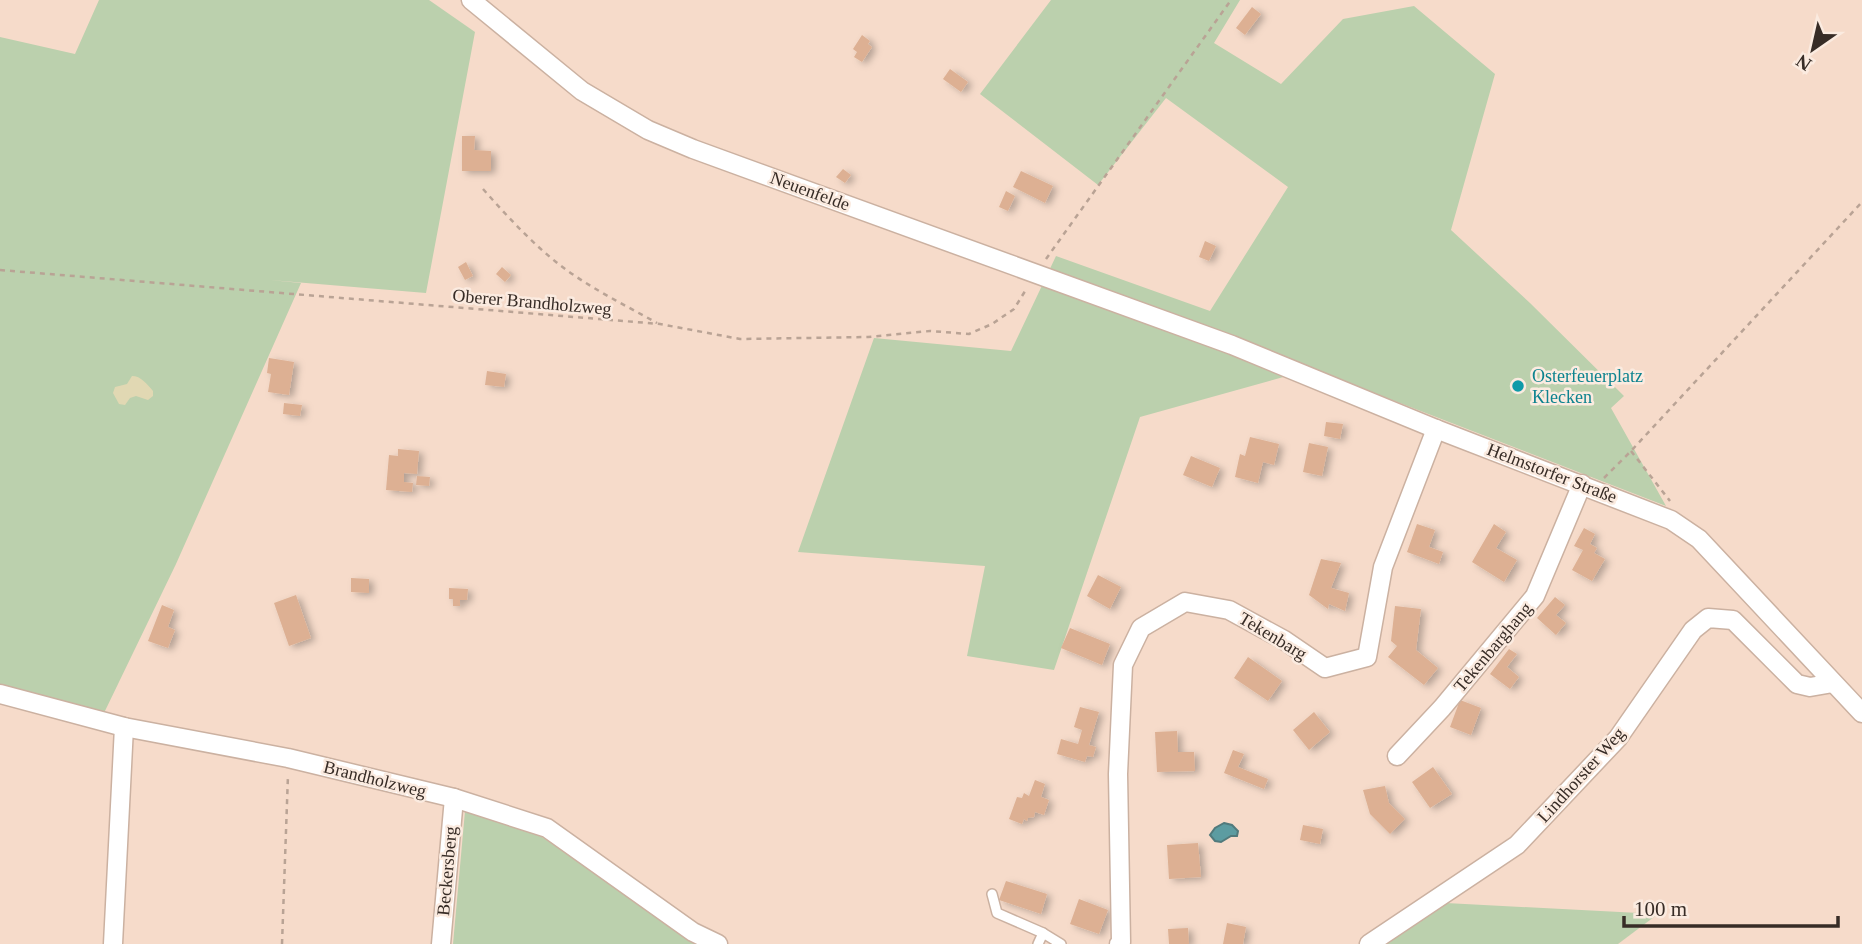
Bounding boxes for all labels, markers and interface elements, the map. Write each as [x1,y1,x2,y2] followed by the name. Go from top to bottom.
[1778,14,1848,84] north arrow
[1792,50,1815,75] text: N
[768,167,852,215] street label: Neuenfelde
[452,285,612,319] street label: Oberer Brandholzweg
[1532,366,1643,407] place label: Osterfeuerplatz Klecken
[1510,378,1526,394] marker: Osterfeuerplatz Klecken
[1484,439,1620,507] street label: Helmstorfer Straße
[1450,598,1536,696] street label: Tekenbarghang
[1236,608,1310,664] street label: Tekenbarg
[1533,723,1629,827] street label: Lindhorster Weg
[322,757,428,801] street label: Brandholzweg
[433,825,461,917] street label: Beckersberg
[1624,884,1838,928] scale bar
[1634,897,1687,921] text: 100 m

